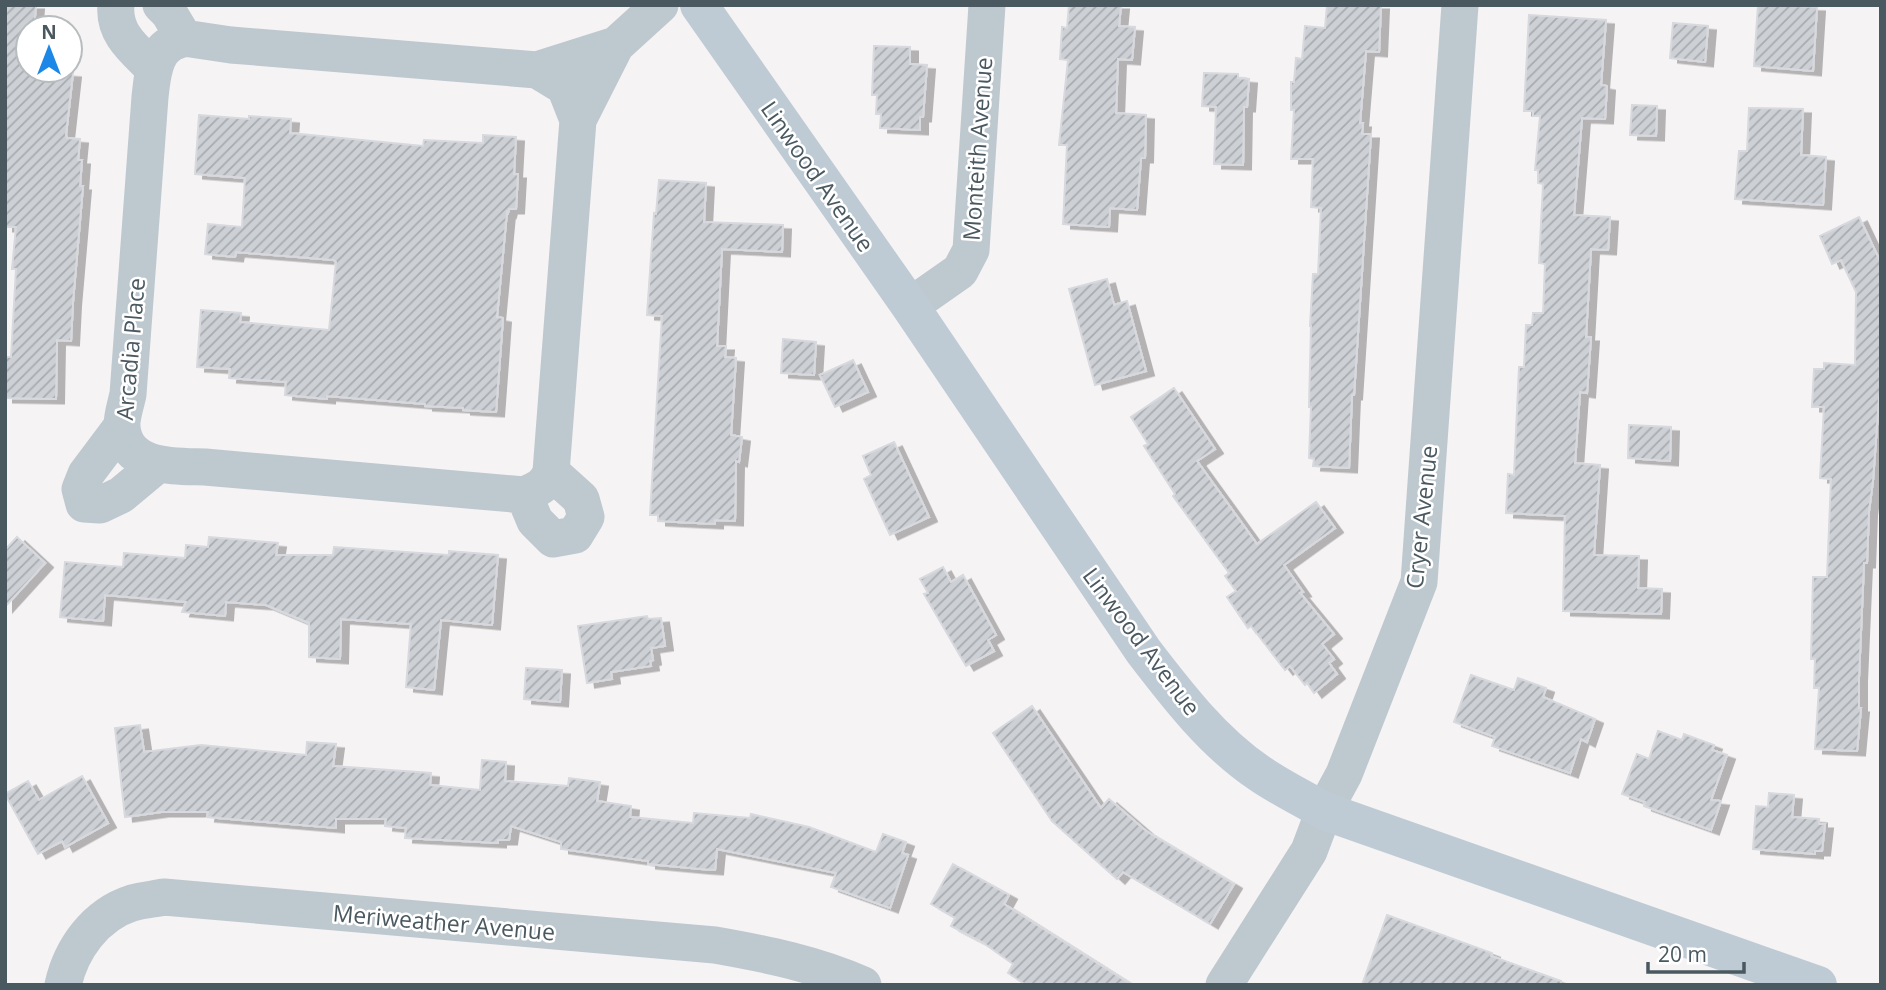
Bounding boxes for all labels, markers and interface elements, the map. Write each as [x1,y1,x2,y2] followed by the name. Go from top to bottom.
[14,14,84,84] north arrow
[41,19,57,45] text: N
[955,56,999,242] street label: Monteith Avenue
[754,94,882,258] street label: Linwood Avenue
[108,277,152,421] street label: Arcadia Place
[1398,444,1444,590] street label: Cryer Avenue
[1076,560,1208,722] street label: Linwood Avenue
[332,896,556,948] street label: Meriweather Avenue
[1648,930,1744,974] scale bar
[1658,940,1707,968] text: 20 m

